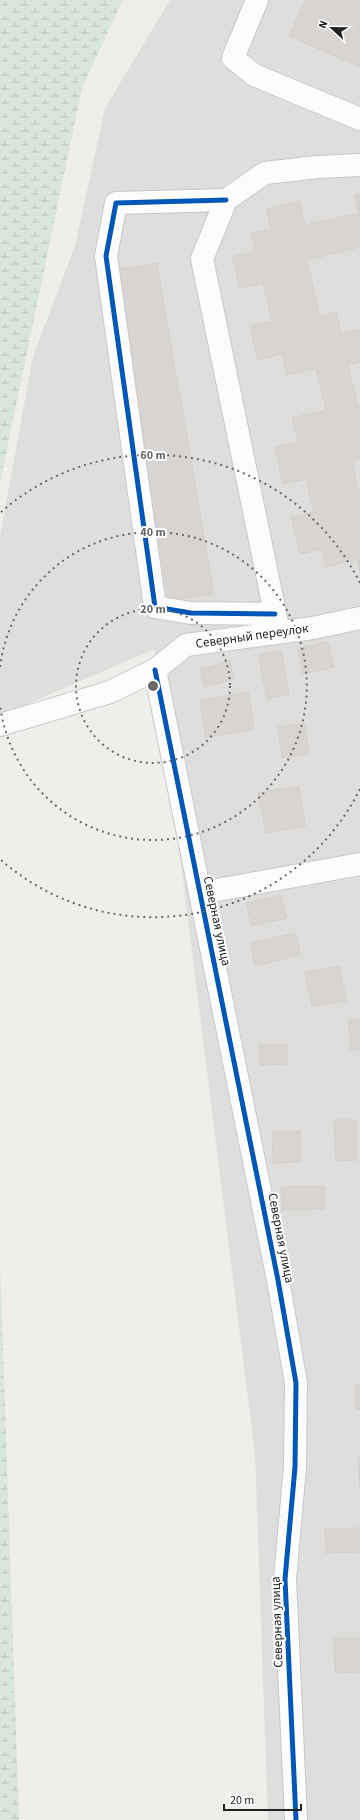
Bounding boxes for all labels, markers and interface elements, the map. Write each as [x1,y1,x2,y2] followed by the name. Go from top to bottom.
[312,8,352,48] north arrow
[315,18,332,31] text: N
[140,447,166,464] text: 60 m
[140,524,166,541] text: 40 m
[140,601,166,618] text: 20 m
[194,619,310,653] street label: Северный переулок
[146,679,160,693] centre of rings
[199,874,235,968] street label: Северная улица
[263,1191,299,1285] street label: Северная улица
[266,1576,288,1668] street label: Северная улица
[224,1786,301,1812] scale bar
[230,1792,254,1809] text: 20 m

